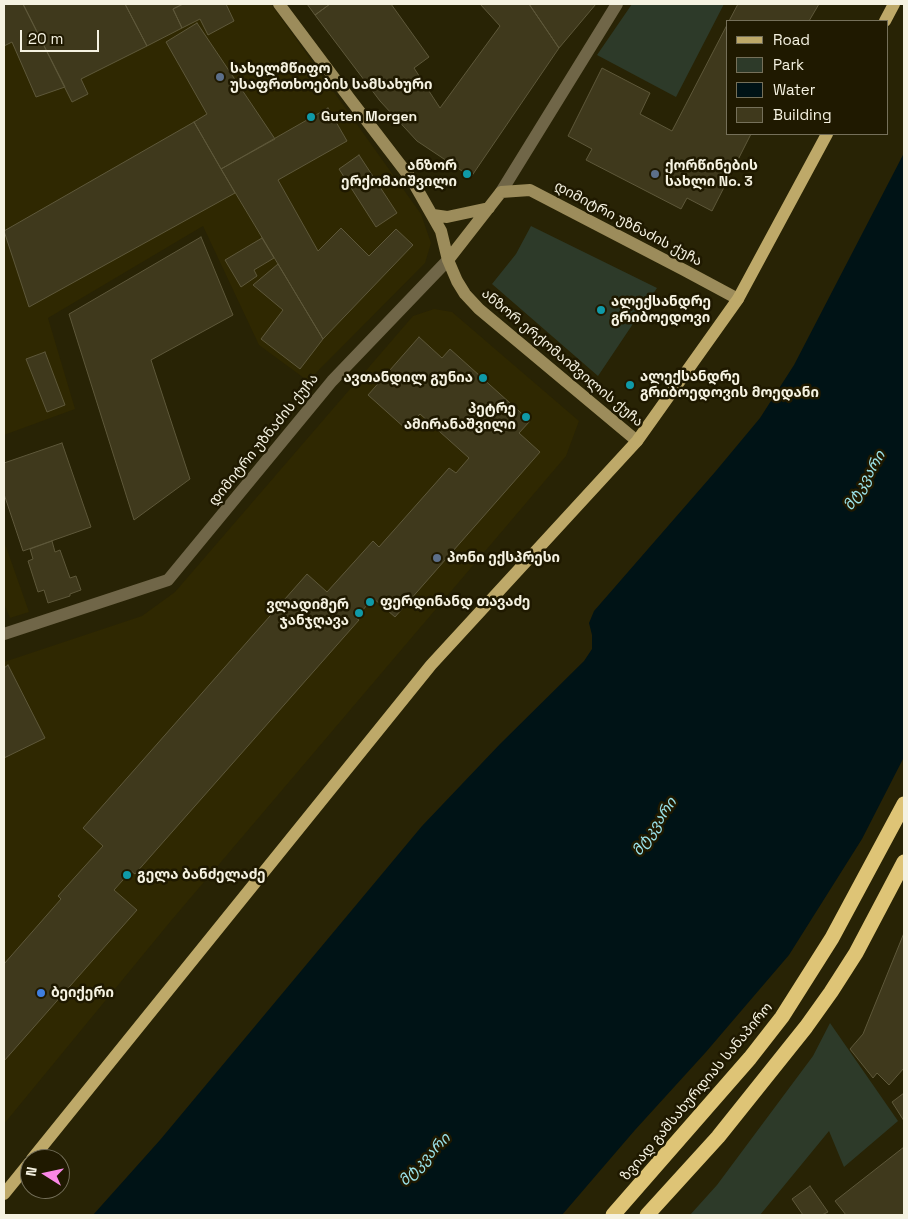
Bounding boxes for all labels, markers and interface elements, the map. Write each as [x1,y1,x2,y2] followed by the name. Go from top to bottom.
[22,20,101,52] scale bar
[726,20,888,135] legend
[28,29,63,48] text: 20 m
[773,30,810,49] text: Road
[773,55,804,74] text: Park
[230,61,433,94] place label: სახელმწიფო უსაფრთხოების სამსახური
[214,71,226,83] marker: სახელმწიფო უსაფრთხოების სამსახური
[773,80,815,99] text: Water
[773,105,832,124] text: Building
[321,109,417,125] place label: Guten Morgen
[305,111,317,123] marker: Guten Morgen
[341,158,457,190] place label: ანზორ ერქომაიშვილი
[665,158,758,190] place label: ქორწინების სახლი No. 3
[461,168,473,180] marker: ანზორ ერქომაიშვილი
[649,168,661,180] marker: ქორწინების სახლი No. 3
[551,178,705,270] street label: დიმიტრი უზნაძის ქუჩა
[478,285,646,431] street label: ანზორ ერქომაიშვილის ქუჩა
[611,294,711,326] place label: ალექსანდრე გრიბოედოვი
[595,304,607,316] marker: ალექსანდრე გრიბოედოვი
[640,369,819,402] place label: ალექსანდრე გრიბოედოვის მოედანი
[343,370,473,386] place label: ავთანდილ გუნია
[206,371,322,509] street label: დიმიტრი უზნაძის ქუჩა
[477,372,489,384] marker: ავთანდილ გუნია
[624,379,636,391] marker: ალექსანდრე გრიბოედოვის მოედანი
[404,401,516,434] place label: პეტრე ამირანაშვილი
[520,411,532,423] marker: პეტრე ამირანაშვილი
[840,448,890,514] water label: მტკვარი
[447,550,560,566] place label: პონი ექსპრესი
[431,552,443,564] marker: პონი ექსპრესი
[380,594,530,610] place label: ფერდინანდ თავაძე
[364,596,376,608] marker: ფერდინანდ თავაძე
[266,597,349,630] place label: ვლადიმერ ჯანჯღავა
[353,607,365,619] marker: ვლადიმერ ჯანჯღავა
[629,795,681,859] water label: მტკვარი
[137,867,266,883] place label: გელა ბანძელაძე
[121,869,133,881] marker: გელა ბანძელაძე
[51,985,114,1001] place label: ბეიქერი
[35,987,47,999] marker: ბეიქერი
[617,999,777,1185] street label: ზვიად გამსახურდიას სანაპირო
[396,1130,454,1190] water label: მტკვარი
[20,1149,70,1199] north arrow
[22,1165,41,1178] text: N

